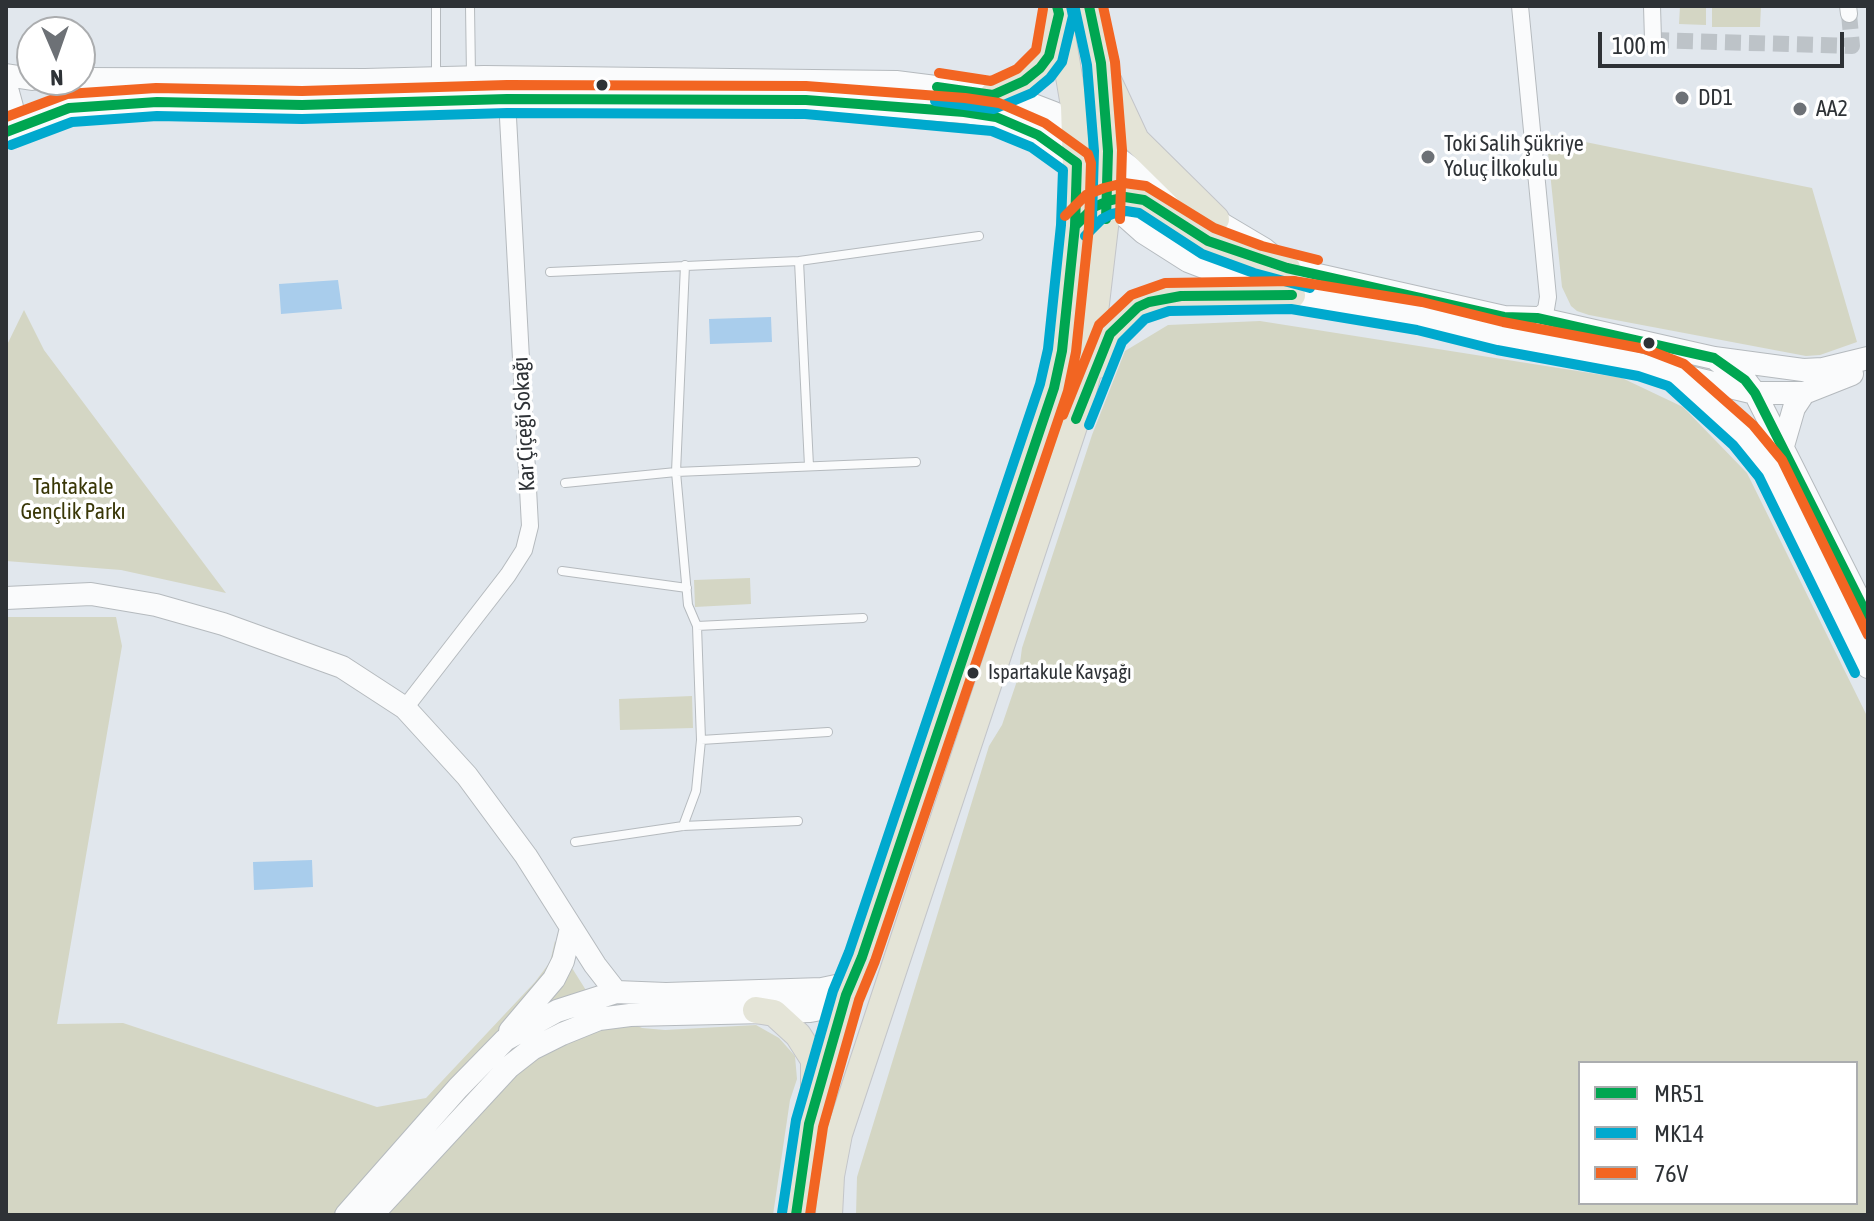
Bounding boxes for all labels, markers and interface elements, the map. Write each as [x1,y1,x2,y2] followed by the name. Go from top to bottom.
[16,16,96,96] north arrow
[1602,16,1848,66] scale bar
[1612,32,1666,59] text: 100 m
[50,65,64,91] text: N
[594,77,610,93] unlabelled marker
[1698,85,1733,111] place label: DD1
[1673,89,1691,107] marker: DD1
[1816,96,1848,122] place label: AA2
[1791,100,1809,118] marker: AA2
[1444,131,1584,182] place label: Toki Salih Şükriye Yoluç İlkokulu
[1419,148,1437,166] marker: Toki Salih Şükriye Yoluç İlkokulu
[1641,335,1657,351] unlabelled marker
[507,356,541,492] street label: Kar Çiçeği Sokağı
[20,474,126,526] park label: Tahtakale Gençlik Parkı
[988,661,1132,685] place label: Ispartakule Kavşağı
[965,665,981,681] marker: Ispartakule Kavşağı
[1578,1061,1858,1205] legend
[1654,1080,1705,1107] text: MR51
[1654,1120,1704,1147] text: MK14
[1654,1160,1688,1187] text: 76V

